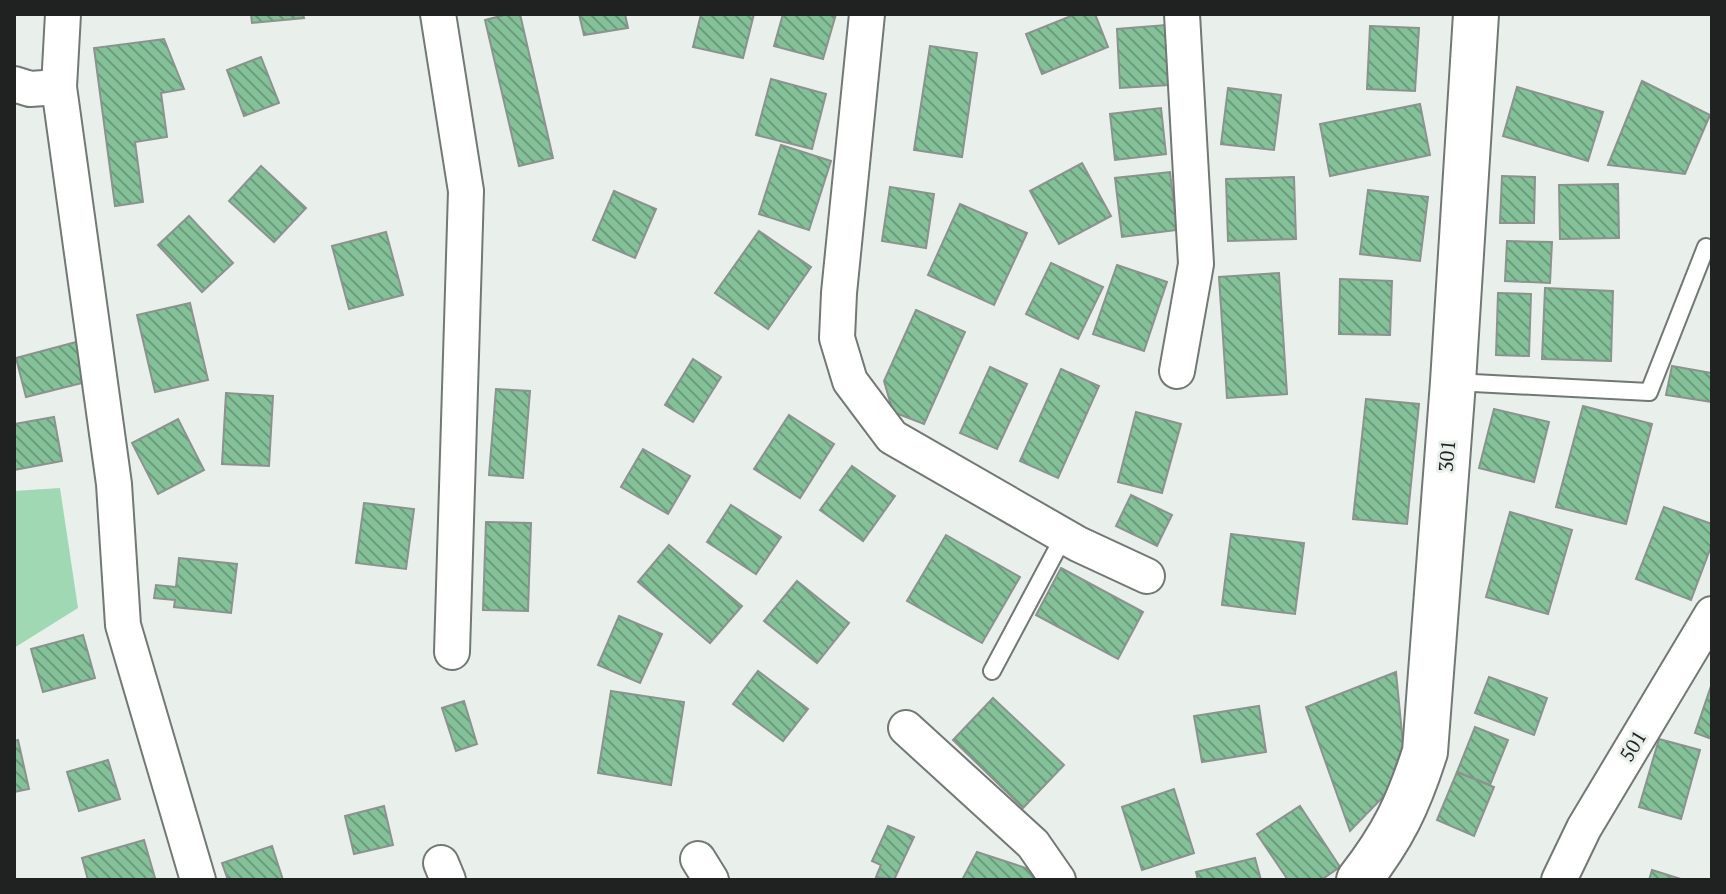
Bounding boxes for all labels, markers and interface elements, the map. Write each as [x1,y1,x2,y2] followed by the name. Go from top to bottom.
[1432,439,1461,473] street label: 301
[1613,725,1652,766] street label: 501

